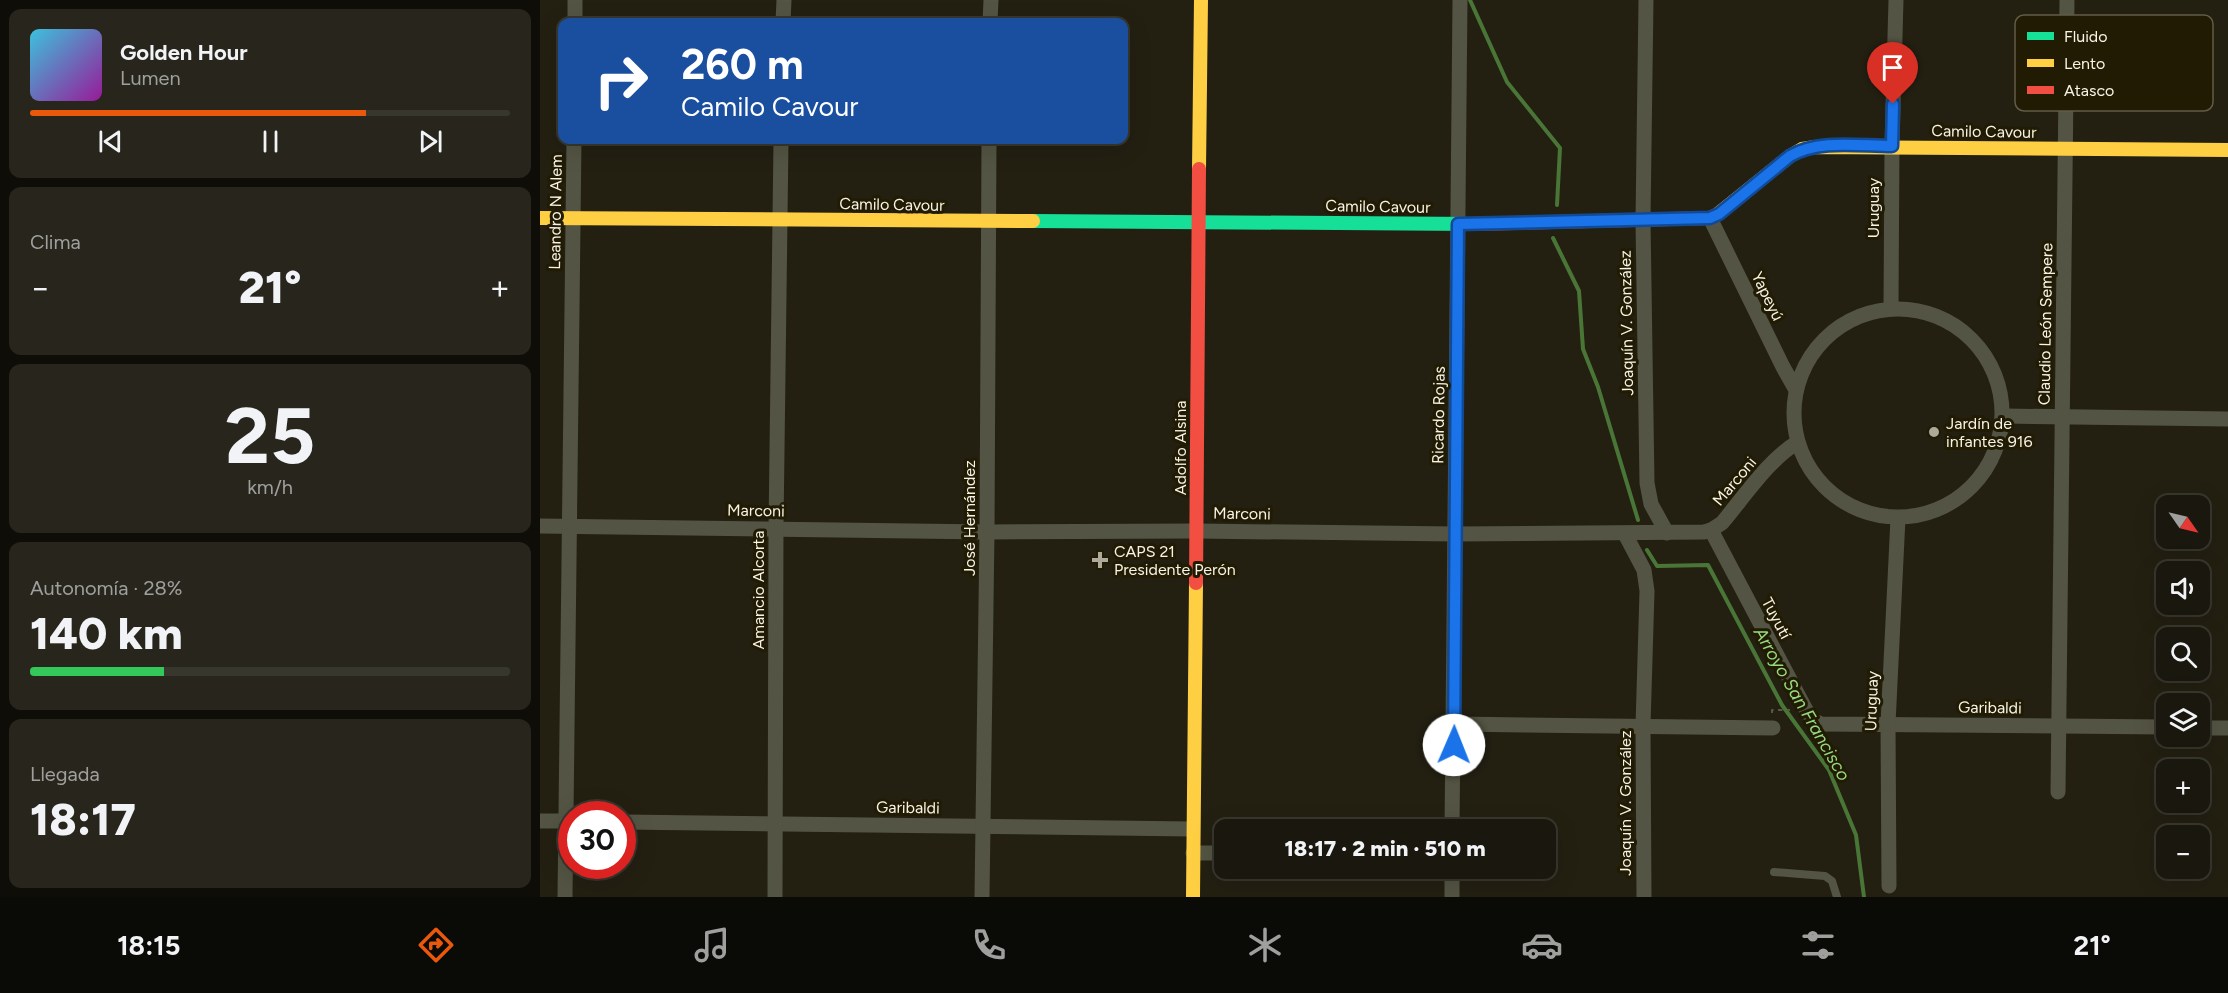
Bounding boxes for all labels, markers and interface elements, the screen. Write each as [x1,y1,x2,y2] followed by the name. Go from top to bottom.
[2015,15,2213,111] legend
[2064,27,2108,46] text: Fluido
[120,39,248,66] text: Golden Hour
[681,39,804,90] text: 260 m
[582,42,660,120] icon: right
[1867,42,1918,104] pin
[1876,51,1909,84] icon: arrive
[2064,54,2105,73] text: Lento
[120,66,181,90] text: Lumen
[2064,81,2114,100] text: Atasco
[681,90,858,123] text: Camilo Cavour
[1931,121,2037,142] street label: Camilo Cavour
[94,125,127,158] icon: previous
[254,125,287,158] icon: pause
[414,125,447,158] icon: next
[545,154,566,270] street label: Leandro N Alem
[1864,177,1883,238] street label: Uruguay
[839,194,945,215] street label: Camilo Cavour
[1325,196,1431,217] street label: Camilo Cavour
[30,230,81,254] text: Clima
[2035,243,2056,405] street label: Claudio León Sempere
[1616,250,1637,396] street label: Joaquín V. González
[239,260,301,314] text: 21°
[30,268,51,307] text: −
[489,268,510,307] text: +
[1748,269,1788,324] street label: Yapeyú
[1428,366,1449,464] street label: Ricardo Rojas
[225,389,315,483] text: 25
[1171,401,1190,495] street label: Adolfo Alsina
[1946,414,2032,451] place label: Jardín de infantes 916
[1927,425,1941,439] marker: Jardín de infantes 916
[1709,453,1760,510] street label: Marconi
[960,460,979,576] street label: José Hernández
[247,475,293,499] text: km/h
[2156,495,2210,549] north arrow
[2156,495,2210,879] map controls
[727,500,785,521] street label: Marconi
[1213,503,1271,524] street label: Marconi
[749,530,768,650] street label: Amancio Alcorta
[1114,542,1236,579] place label: CAPS 21 Presidente Perón
[1091,551,1109,569] marker: CAPS 21 Presidente Perón
[2156,561,2210,615] button: sound
[30,576,183,600] text: Autonomía · 28%
[1758,594,1796,643] street label: Tuyutí
[30,606,183,660] text: 140 km
[1748,622,1855,785] water label: Arroyo San Francisco
[2156,627,2210,681] button: search
[1861,670,1882,732] street label: Uruguay
[2156,693,2210,747] button: layers
[1958,697,2022,718] street label: Garibaldi
[1422,713,1486,777] position arrow
[1616,730,1635,876] street label: Joaquín V. González
[2156,759,2210,813] button: +
[30,762,100,786] text: Llegada
[30,792,136,846] text: 18:17
[876,797,940,818] street label: Garibaldi
[558,801,636,879] speed limit sign: 30
[2156,825,2210,879] button: −
[1284,835,1486,862] text: 18:17 · 2 min · 510 m
[415,924,457,966] icon: directions
[691,924,733,966] icon: music
[968,924,1010,966] icon: phone
[1244,924,1286,966] icon: climate
[1521,924,1563,966] icon: car
[1797,924,1839,966] icon: filters
[117,929,180,962] text: 18:15
[2074,929,2111,962] text: 21°

